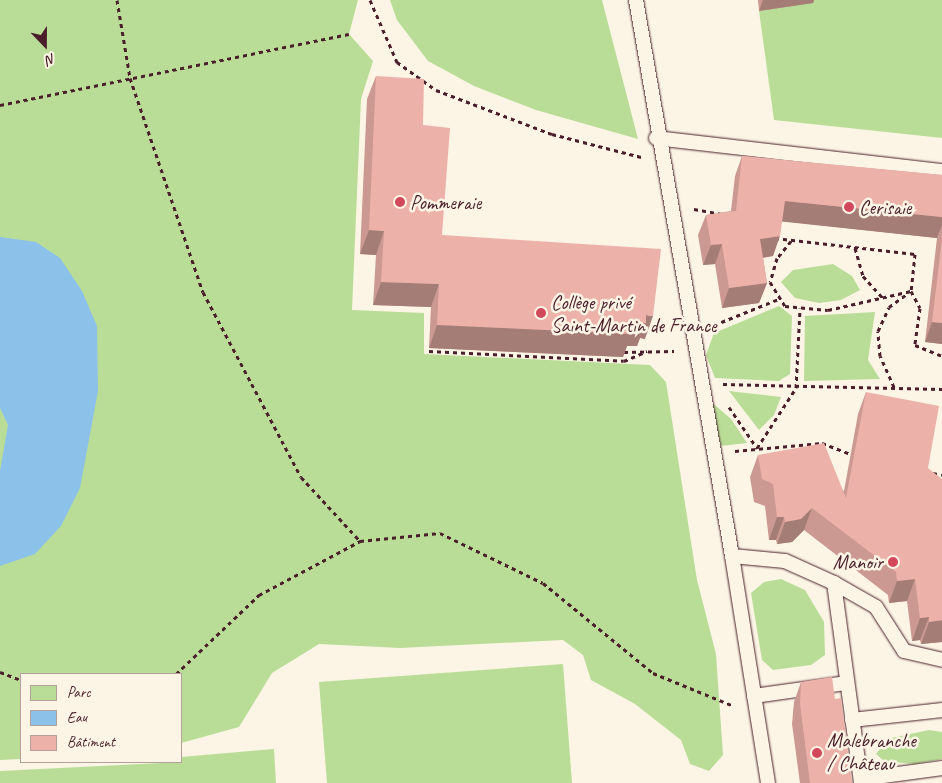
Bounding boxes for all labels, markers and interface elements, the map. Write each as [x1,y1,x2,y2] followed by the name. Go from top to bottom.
[20,20,70,70] north arrow
[44,50,58,69] text: N
[410,190,481,214] place label: Pommeraie
[859,195,911,219] place label: Cerisaie
[394,196,406,208] marker: Pommeraie
[843,201,855,213] marker: Cerisaie
[551,290,717,337] place label: Collège privé Saint-Martin de France
[535,307,547,319] marker: Collège privé Saint-Martin de France
[833,550,883,574] place label: Manoir
[887,556,899,568] marker: Manoir
[20,673,182,763] legend
[67,683,91,702] text: Parc
[67,708,87,727] text: Eau
[827,729,916,776] place label: Malebranche / Château
[67,733,115,752] text: Bâtiment
[811,747,823,759] marker: Malebranche / Château

